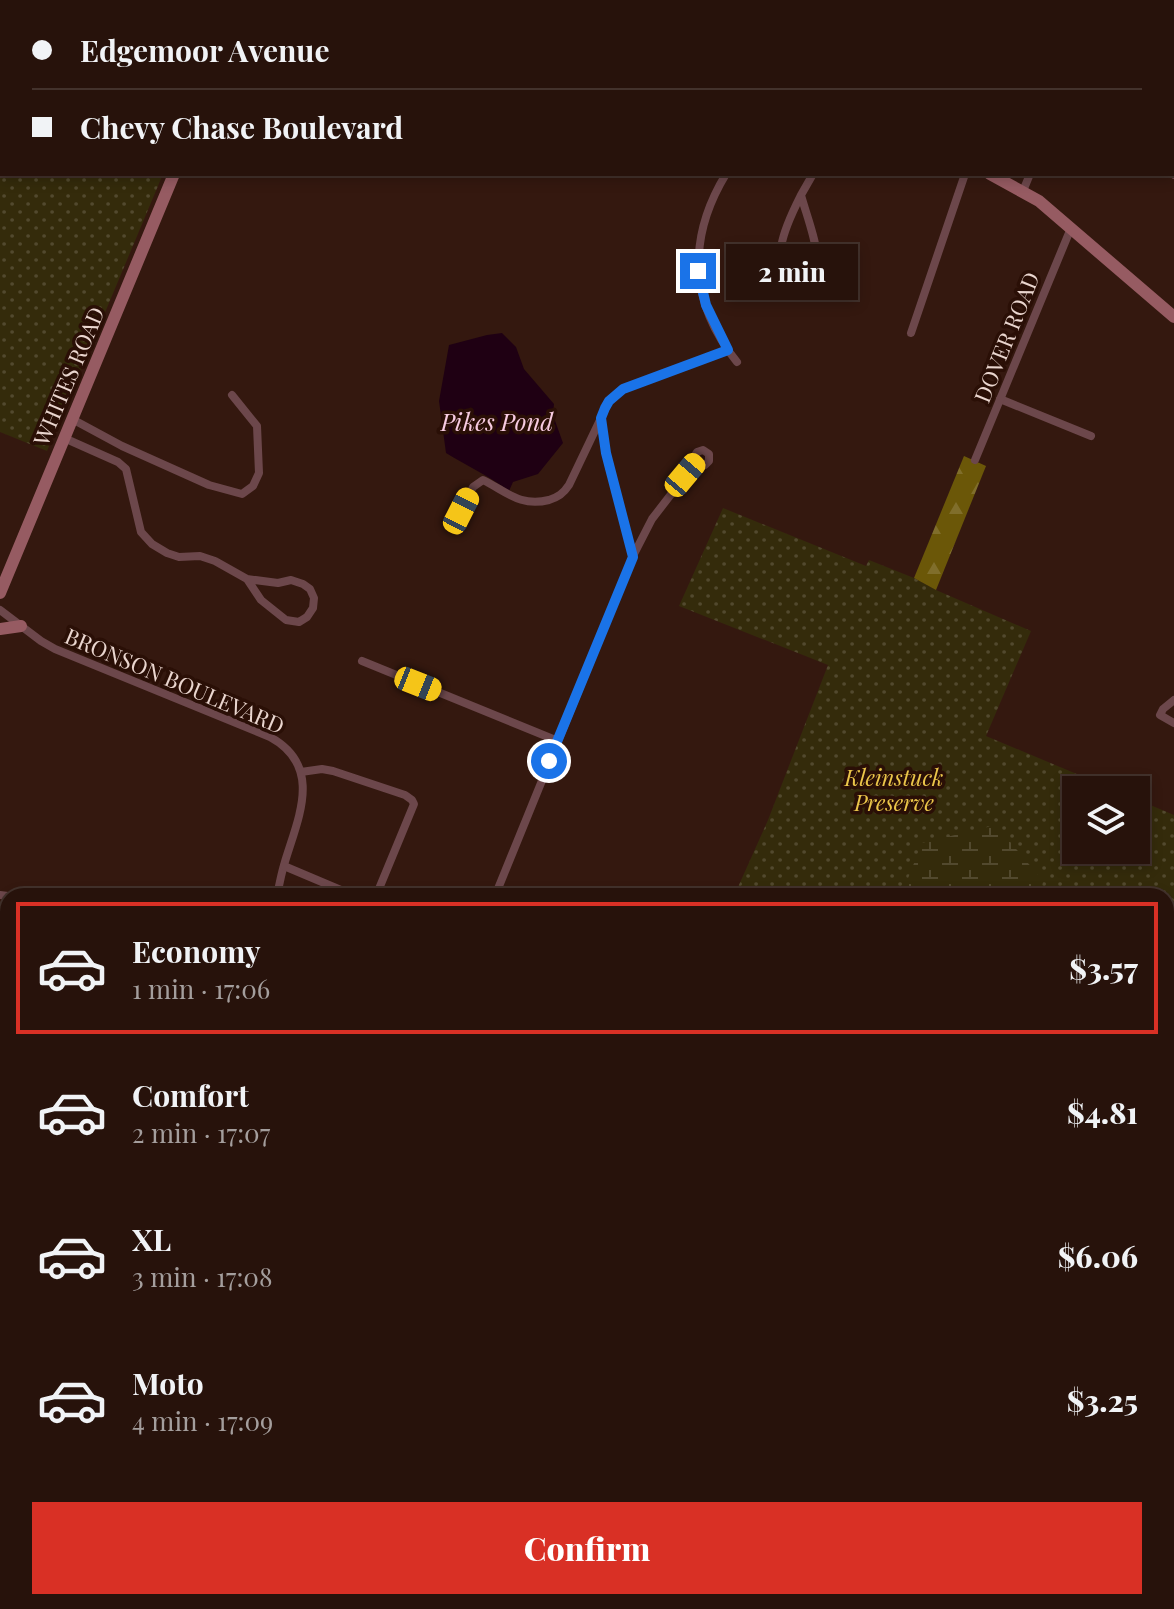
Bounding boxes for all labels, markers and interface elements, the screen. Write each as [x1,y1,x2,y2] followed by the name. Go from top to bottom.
[80,30,330,70] text: Edgemoor Avenue
[80,107,403,147] text: Chevy Chase Boulevard
[726,243,858,299] callout: 2 min
[680,253,716,289] route end
[758,254,826,289] text: 2 min
[966,267,1046,407] street label: DOVER ROAD
[25,302,111,451] street label: WHITES ROAD
[440,405,554,437] water label: Pikes Pond
[660,449,710,501] car
[439,484,483,538] car
[61,620,289,740] street label: BRONSON BOULEVARD
[391,664,445,704] car
[531,743,567,779] route start
[844,762,943,817] park label: Kleinstuck Preserve
[1062,776,1150,864] map controls
[1062,776,1150,864] button: layers
[132,931,261,971] text: Economy
[36,932,108,1004] icon: car
[1069,948,1138,988] text: $3.57
[132,971,270,1006] text: 1 min · 17:06
[132,1075,249,1115] text: Comfort
[36,1076,108,1148] icon: car
[1067,1092,1138,1132] text: $4.81
[132,1115,270,1150] text: 2 min · 17:07
[132,1219,171,1259] text: XL
[36,1220,108,1292] icon: car
[1058,1236,1138,1276] text: $6.06
[132,1259,272,1294] text: 3 min · 17:08
[132,1363,204,1403] text: Moto
[36,1364,108,1436] icon: car
[1067,1380,1138,1420] text: $3.25
[132,1403,273,1438] text: 4 min · 17:09
[32,1502,1142,1594] button: Confirm

